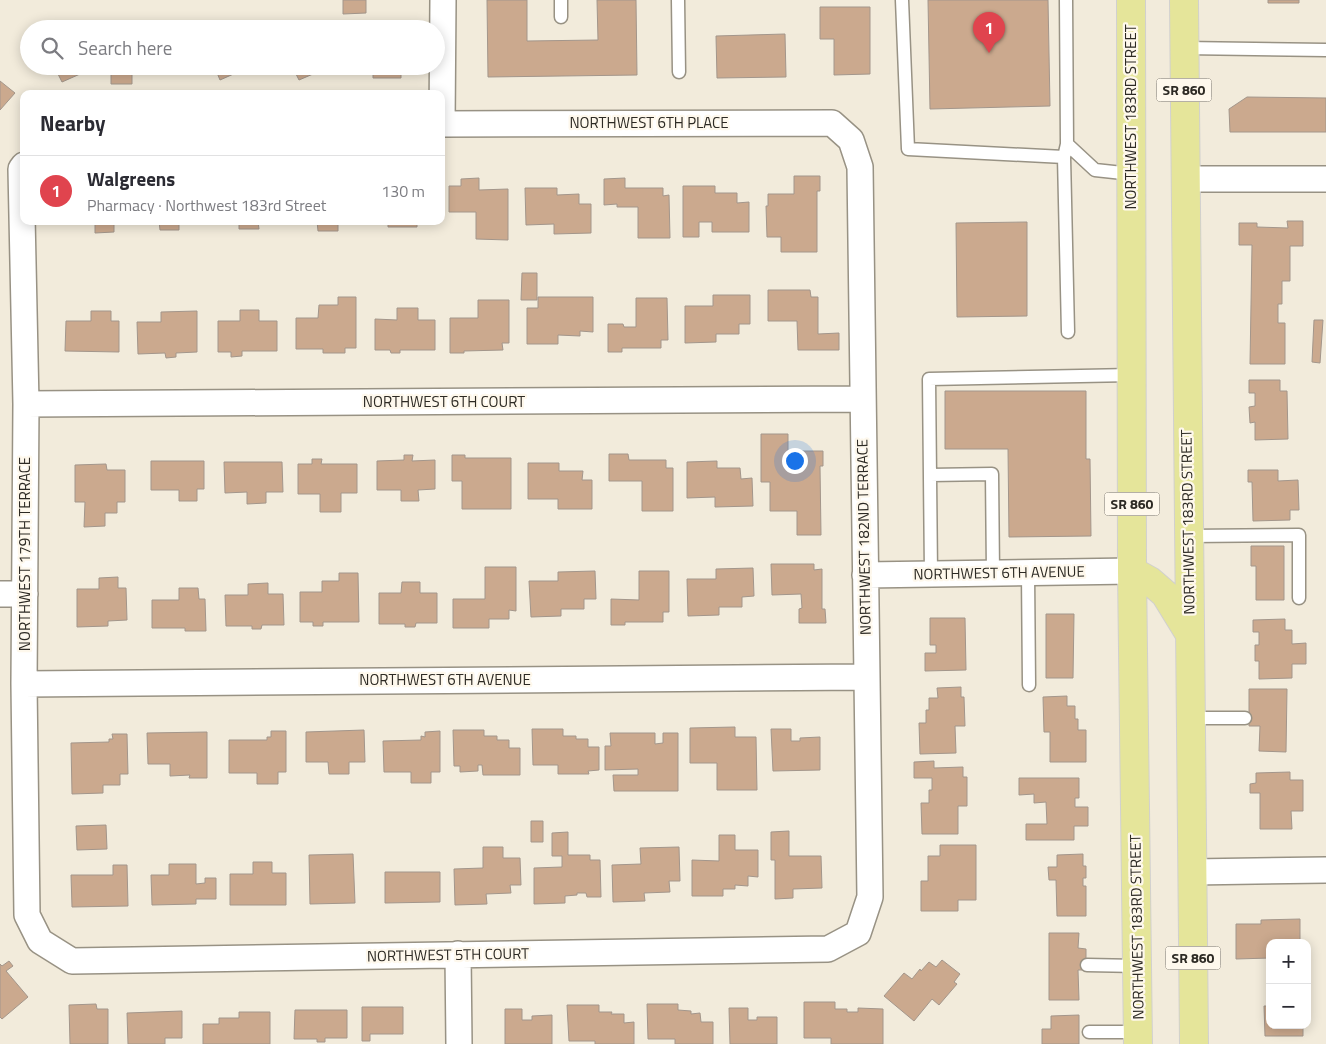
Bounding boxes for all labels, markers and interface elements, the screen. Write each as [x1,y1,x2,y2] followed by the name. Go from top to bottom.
[973,12,1005,53] pin: 1
[20,20,445,75] search box
[1119,24,1142,210] street label: NORTHWEST 183RD STREET
[78,33,172,62] text: Search here
[38,34,66,62] icon: search
[1156,78,1212,102] road number: SR 860
[40,107,105,139] text: Nearby
[569,111,729,134] street label: NORTHWEST 6TH PLACE
[87,164,175,193] text: Walgreens
[52,179,60,203] text: 1
[381,179,425,203] text: 130 m
[87,193,326,217] text: Pharmacy · Northwest 183rd Street
[363,390,525,413] street label: NORTHWEST 6TH COURT
[1174,429,1201,615] street label: NORTHWEST 183RD STREET
[850,439,877,635] street label: NORTHWEST 182ND TERRACE
[782,448,808,474] your location
[13,457,36,651] street label: NORTHWEST 179TH TERRACE
[1104,492,1160,516] road number: SR 860
[913,560,1085,585] street label: NORTHWEST 6TH AVENUE
[359,668,531,691] street label: NORTHWEST 6TH AVENUE
[1123,834,1150,1020] street label: NORTHWEST 183RD STREET
[1266,939,1311,1029] map controls
[1266,939,1311,984] button: +
[367,942,529,967] street label: NORTHWEST 5TH COURT
[1166,946,1220,970] road number: SR 860
[1266,984,1311,1029] button: −

